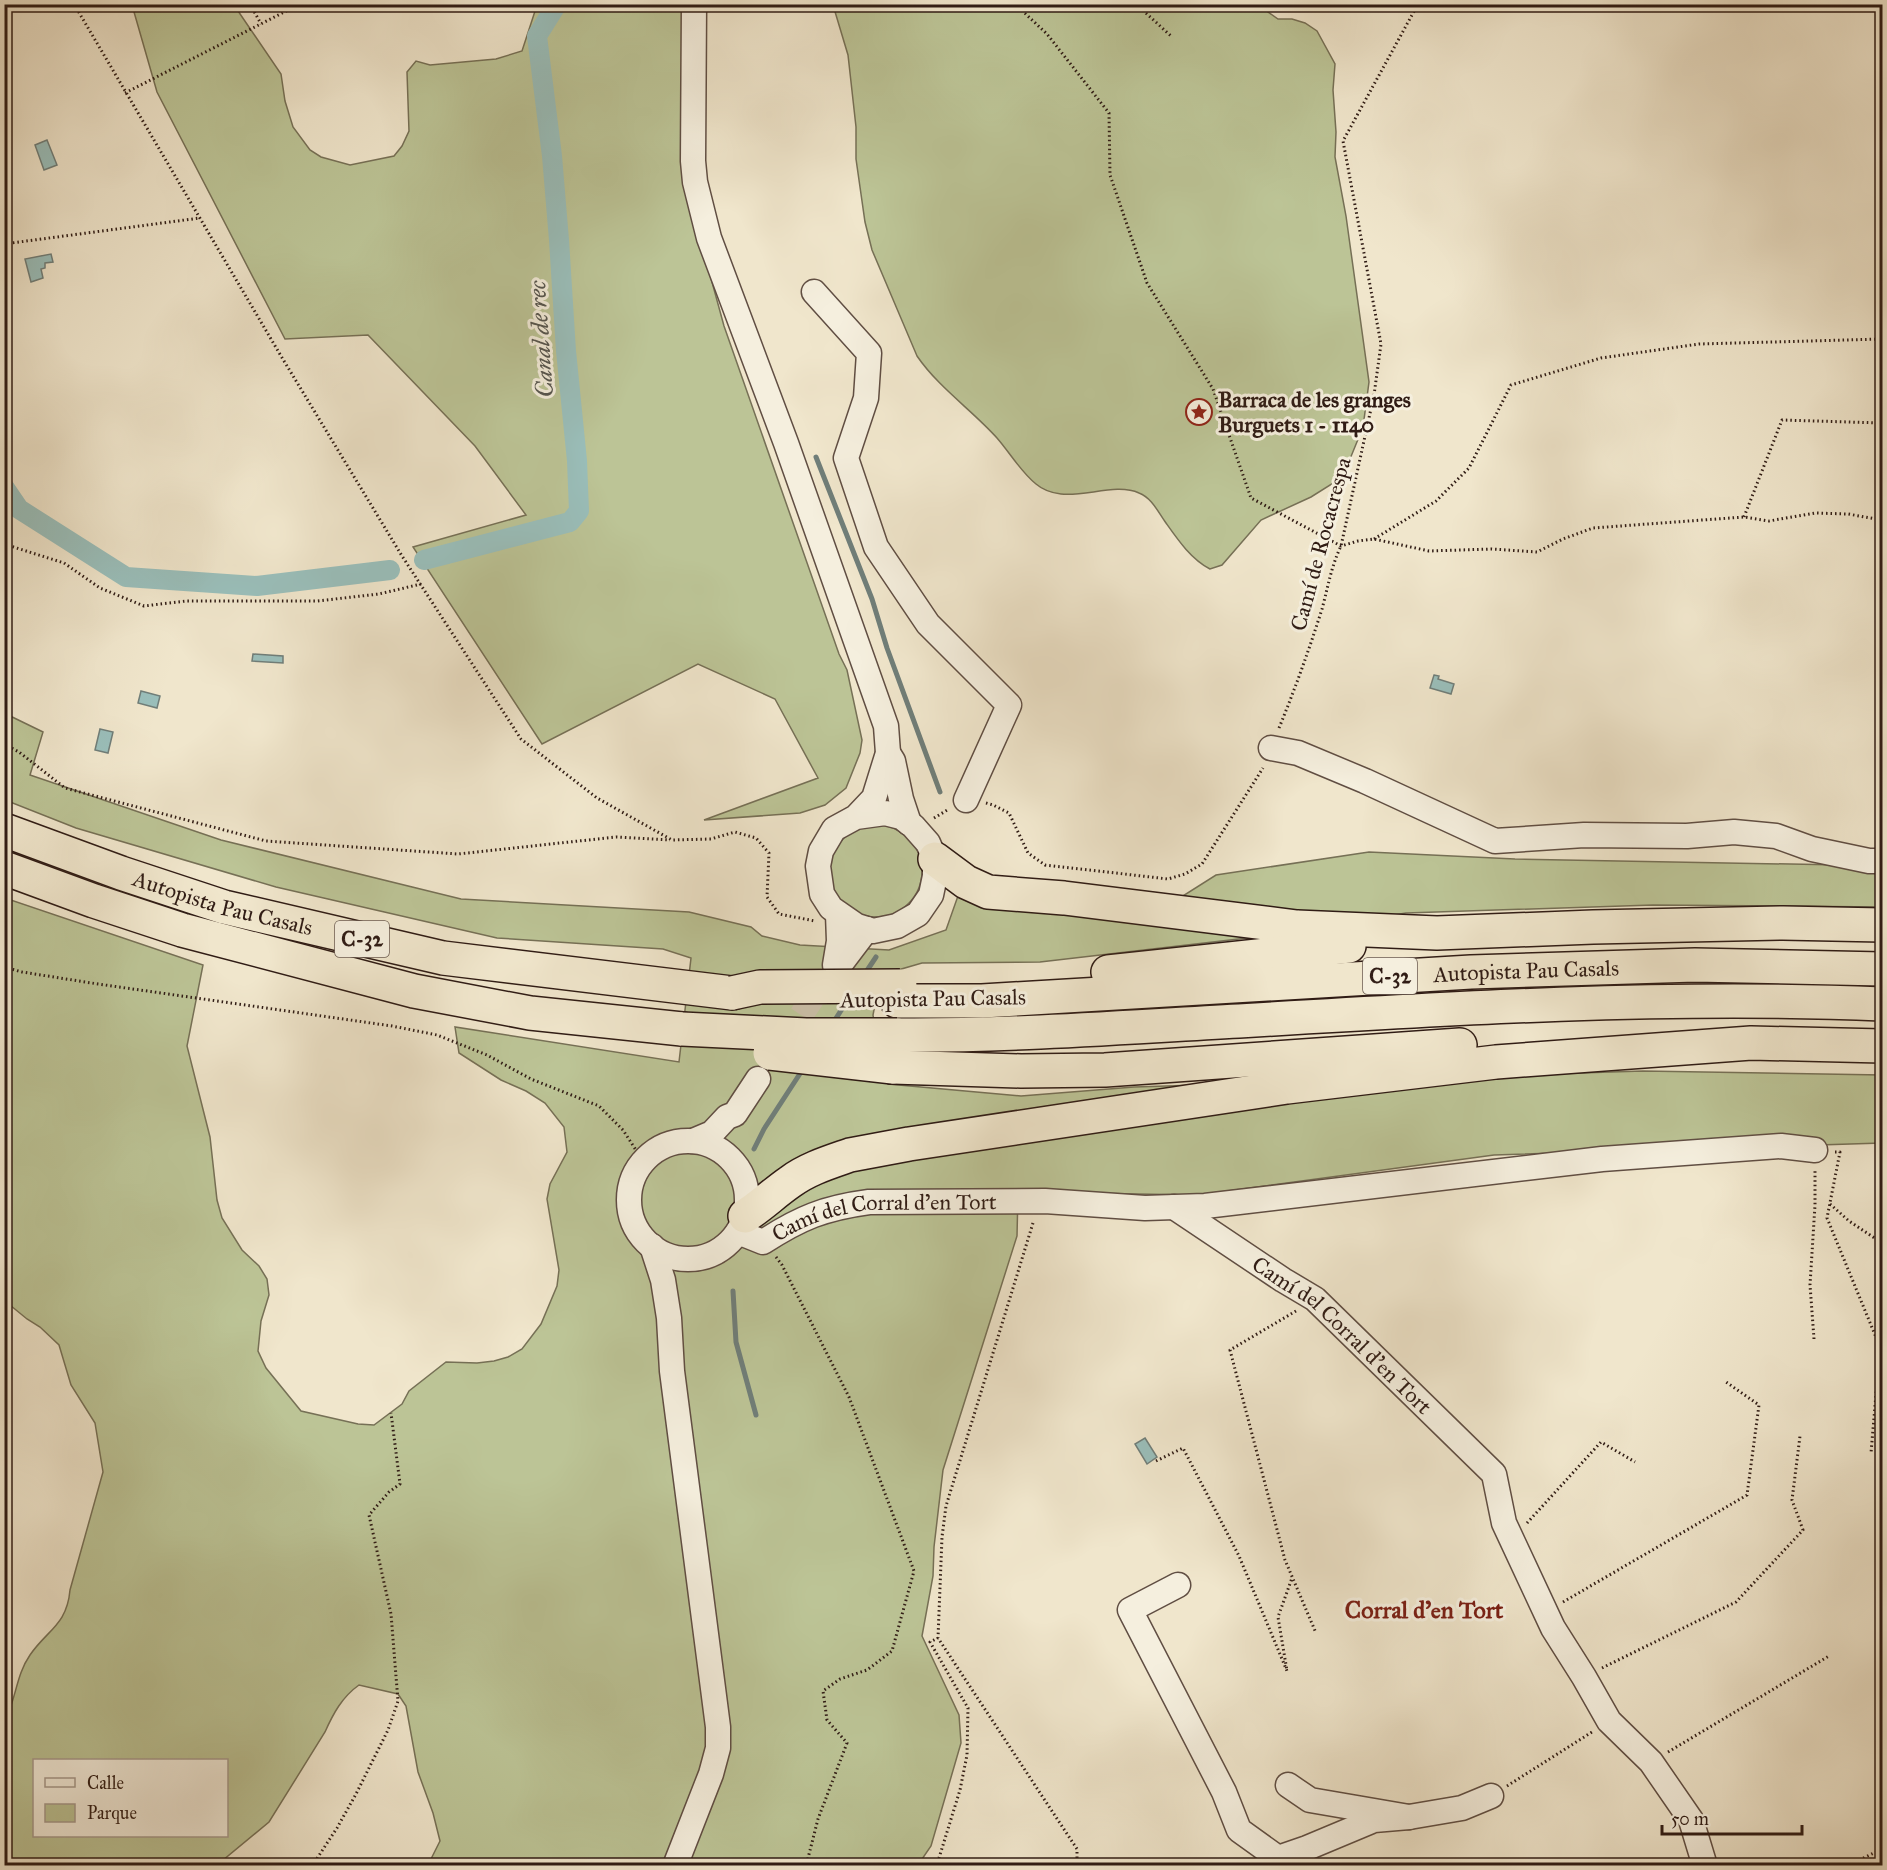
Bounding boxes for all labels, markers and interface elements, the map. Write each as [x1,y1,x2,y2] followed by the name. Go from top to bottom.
[522,278,560,399] water label: Canal de rec
[1218,386,1411,438] place label: Barraca de les granges Burguets 1 - 1140
[1184,397,1214,427] place icon: Barraca de les granges Burguets 1 - 1140
[1284,454,1357,634] street label: Camí de Rocacrespa
[128,865,315,941] street label: Autopista Pau Casals
[335,921,389,957] road number: C-32
[1431,954,1619,988] street label: Autopista Pau Casals
[1363,958,1417,994] road number: C-32
[839,983,1026,1014] street label: Autopista Pau Casals
[767,1188,997,1247] street label: Camí del Corral d'en Tort
[1247,1250,1438,1420] street label: Camí del Corral d'en Tort
[1345,1595,1504,1625] district label: Corral d'en Tort
[33,1759,228,1837] legend
[87,1772,124,1794] text: Calle
[1662,1798,1802,1836] scale bar
[87,1802,137,1825] text: Parque
[1671,1808,1709,1830] text: 50 m

